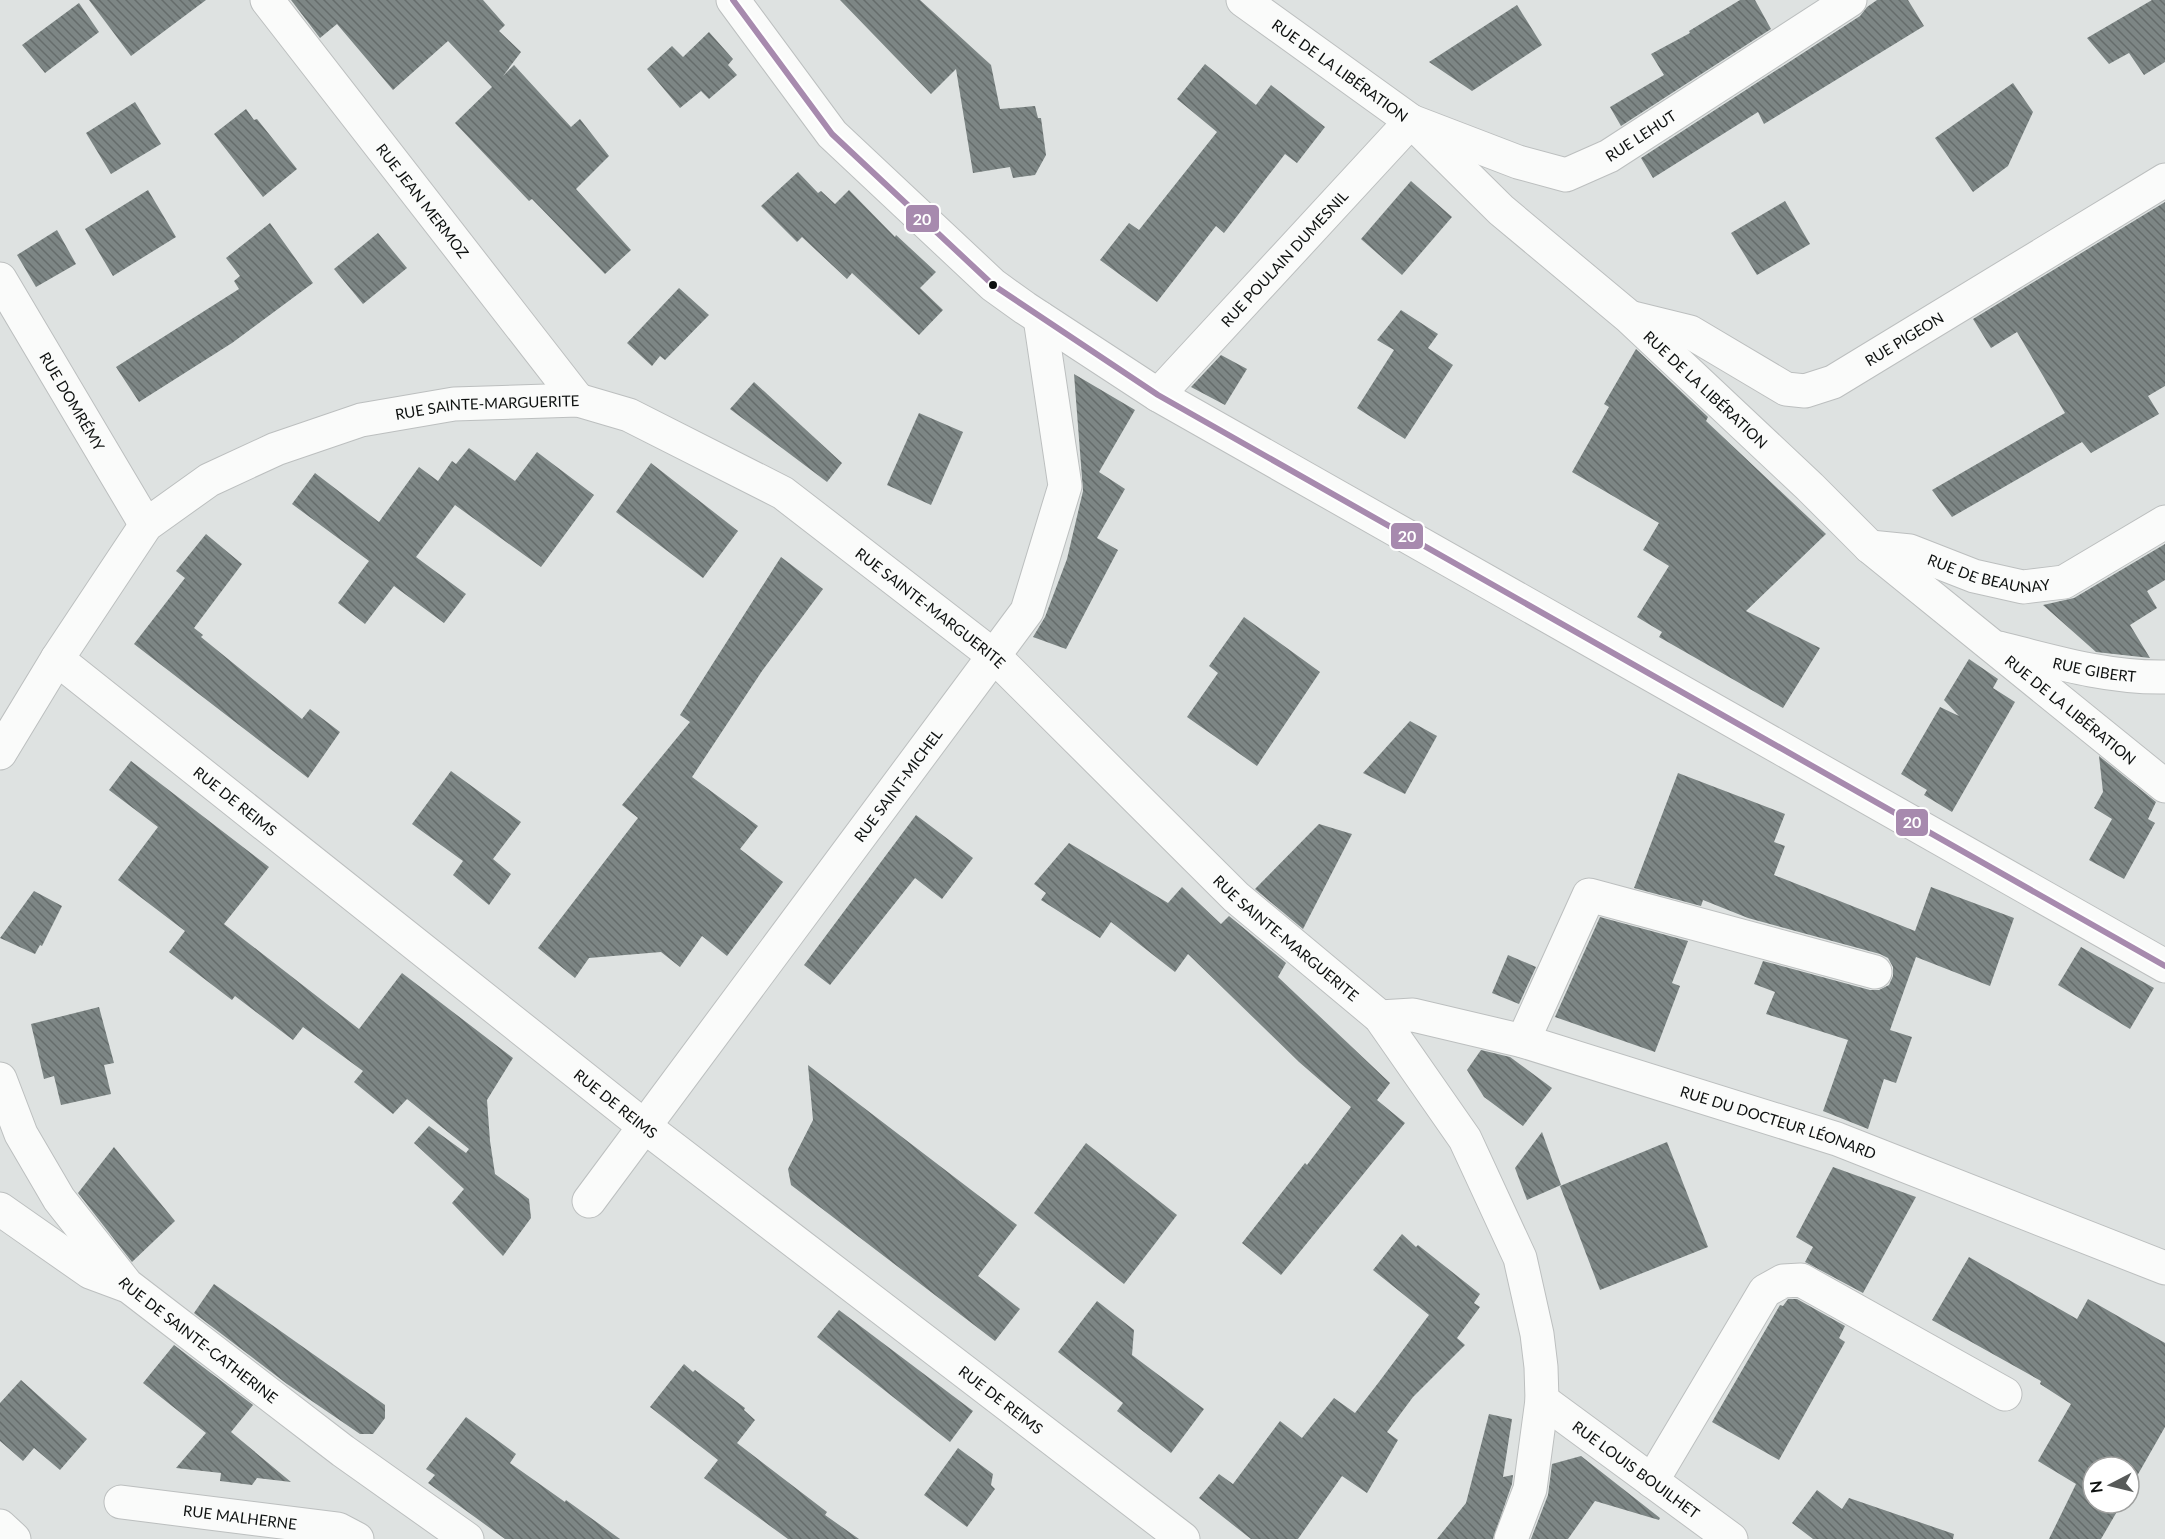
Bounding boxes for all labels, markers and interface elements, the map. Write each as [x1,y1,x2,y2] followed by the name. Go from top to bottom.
[1269,15,1412,125] street label: RUE DE LA LIBÉRATION
[1602,106,1680,165] street label: RUE LEHUT
[373,140,473,261] street label: RUE JEAN MERMOZ
[1217,186,1352,330] street label: RUE POULAIN DUMESNIL
[905,204,940,233] line badge: 20
[913,209,931,228] text: 20
[987,279,999,291] unlabelled marker
[1861,308,1947,370] street label: RUE PIGEON
[1640,327,1772,452] street label: RUE DE LA LIBÉRATION
[36,349,109,454] street label: RUE DOMRÉMY
[394,391,580,423] street label: RUE SAINTE-MARGUERITE
[1390,522,1424,550] line badge: 20
[1398,526,1416,545] text: 20
[852,544,1009,671] street label: RUE SAINTE-MARGUERITE
[1925,550,2051,596] street label: RUE DE BEAUNAY
[2002,651,2140,768] street label: RUE DE LA LIBÉRATION
[2051,653,2137,685] street label: RUE GIBERT
[850,725,946,845] street label: RUE SAINT-MICHEL
[190,762,281,839] street label: RUE DE REIMS
[1895,808,1929,837] line badge: 20
[1903,812,1921,831] text: 20
[1210,871,1363,1005] street label: RUE SAINTE-MARGUERITE
[571,1065,661,1142] street label: RUE DE REIMS
[1678,1082,1879,1163] street label: RUE DU DOCTEUR LÉONARD
[115,1273,282,1407] street label: RUE DE SAINTE-CATHERINE
[955,1362,1047,1438] street label: RUE DE REIMS
[1569,1417,1703,1522] street label: RUE LOUIS BOUILHET
[2081,1455,2141,1515] north arrow
[2085,1480,2106,1494] text: N
[182,1501,298,1533] street label: RUE MALHERNE

